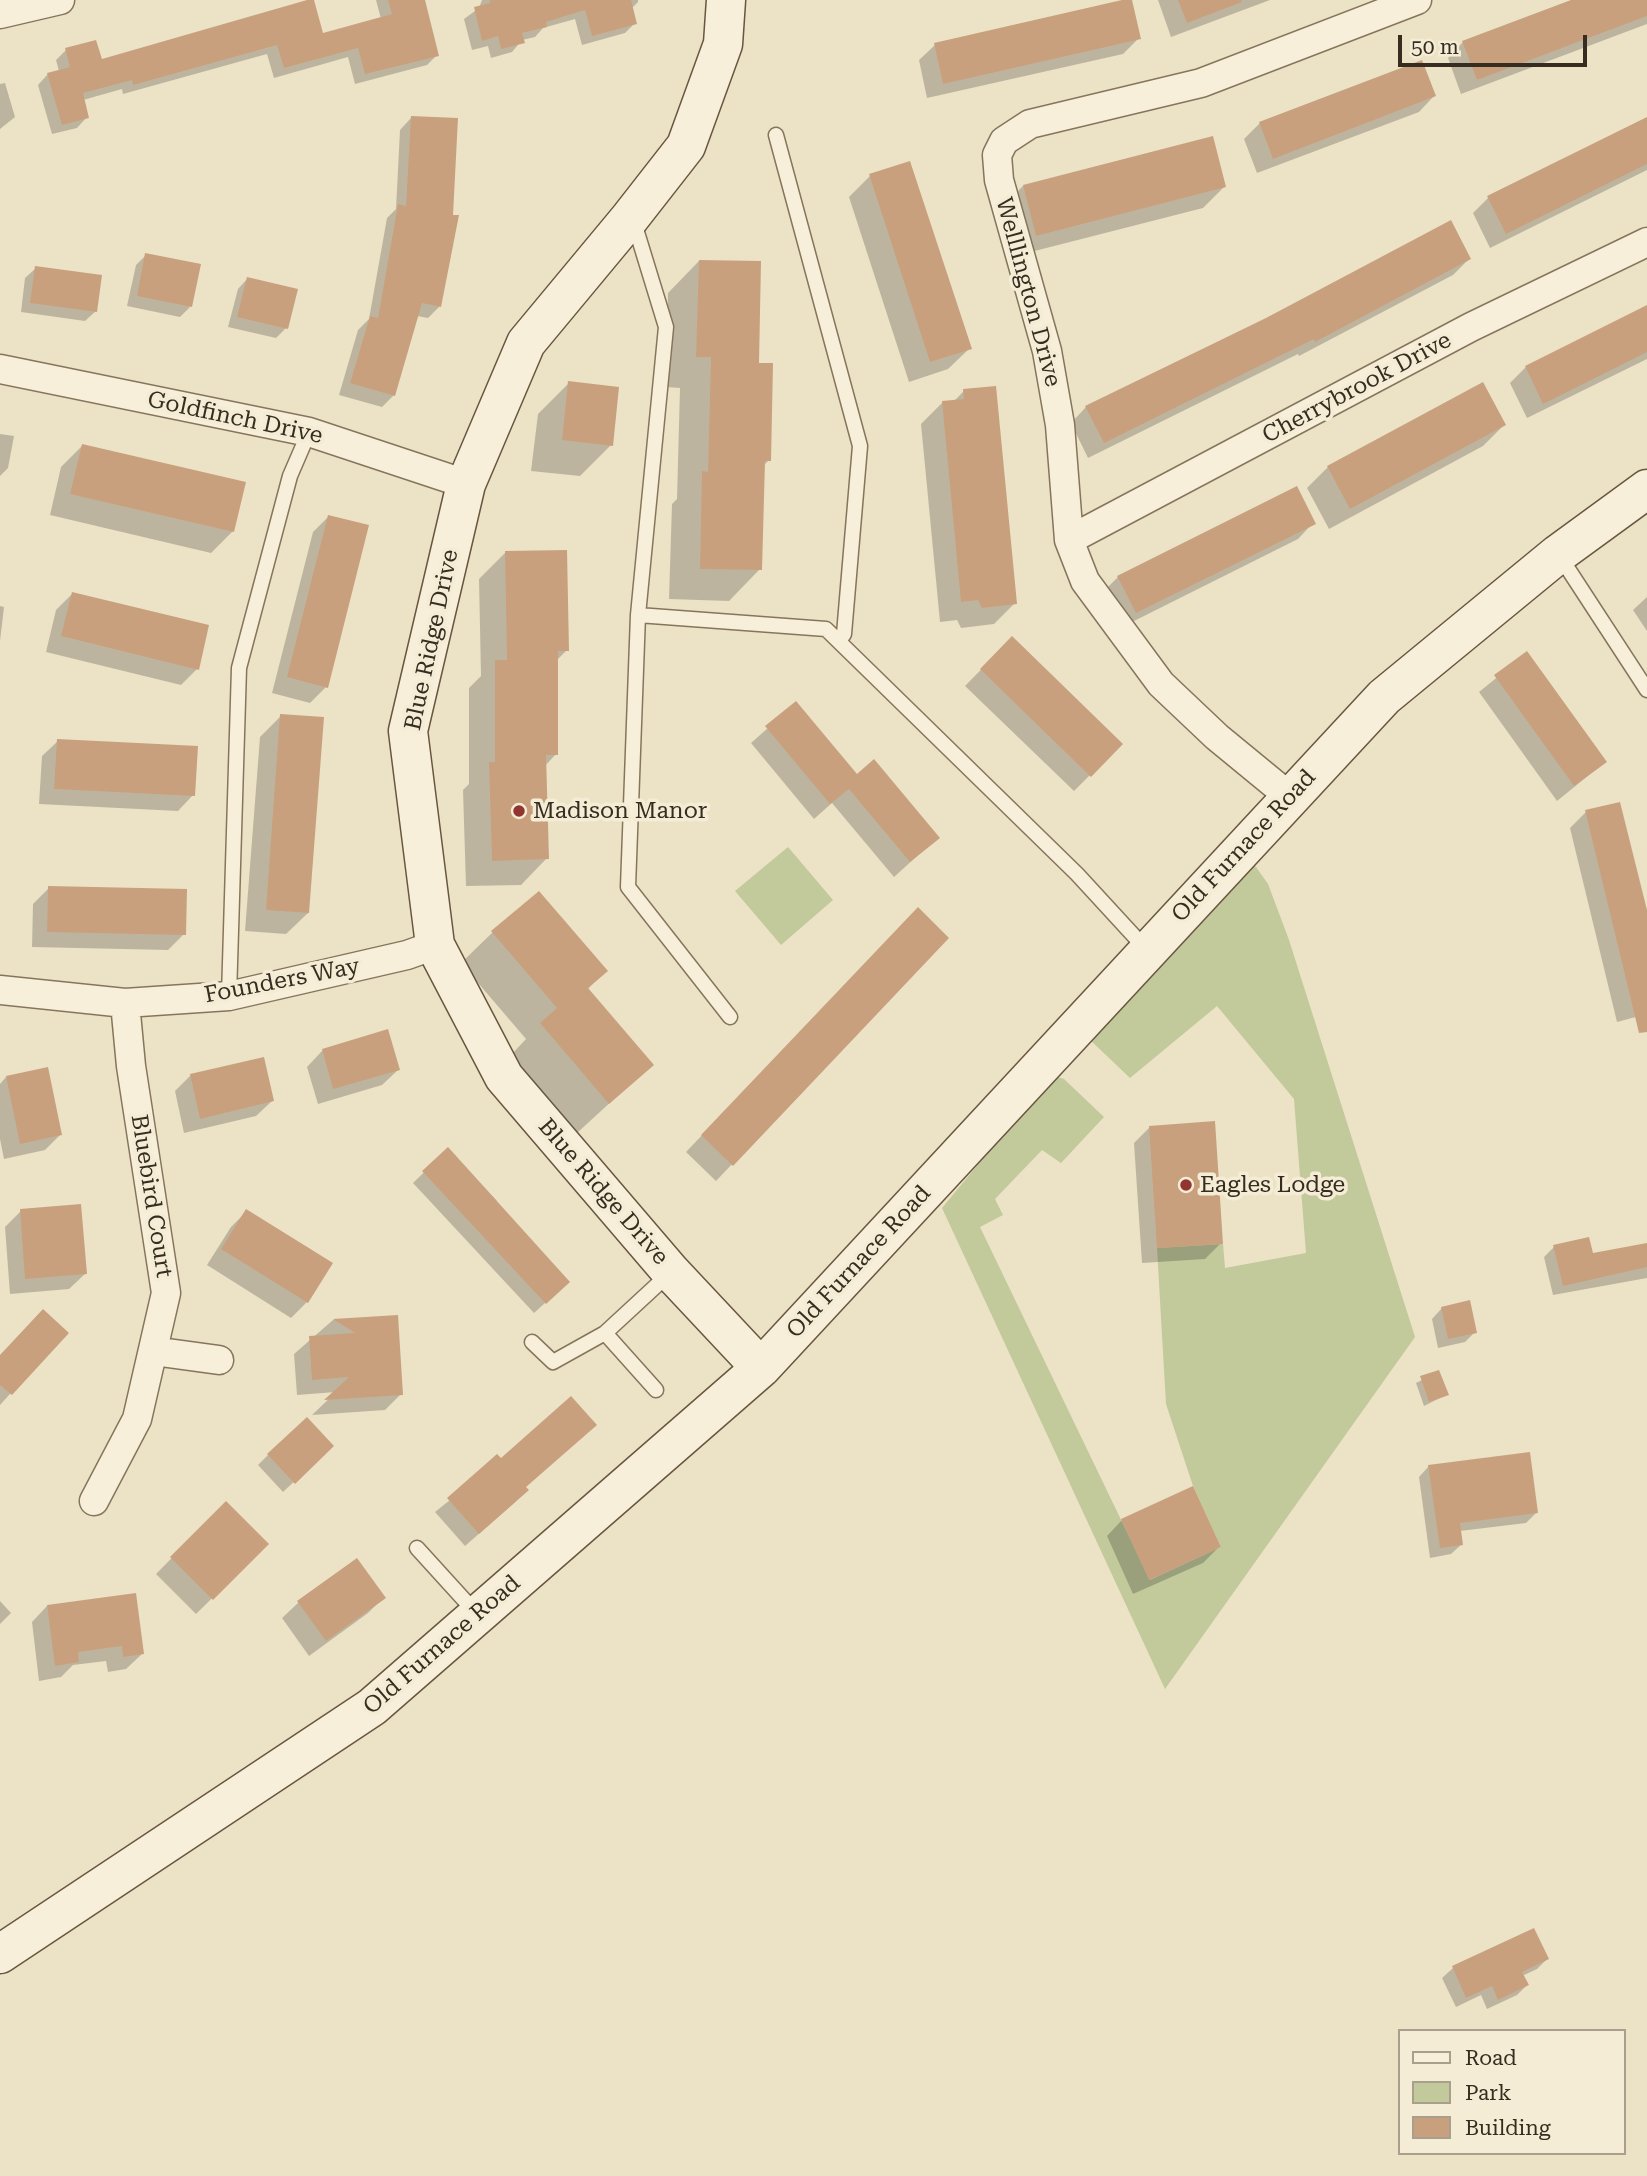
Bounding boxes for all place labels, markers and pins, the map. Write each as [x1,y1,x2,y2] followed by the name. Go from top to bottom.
[533,797,707,825] place label: Madison Manor
[511,803,527,819] marker: Madison Manor
[1200,1171,1345,1199] place label: Eagles Lodge
[1178,1177,1194,1193] marker: Eagles Lodge

